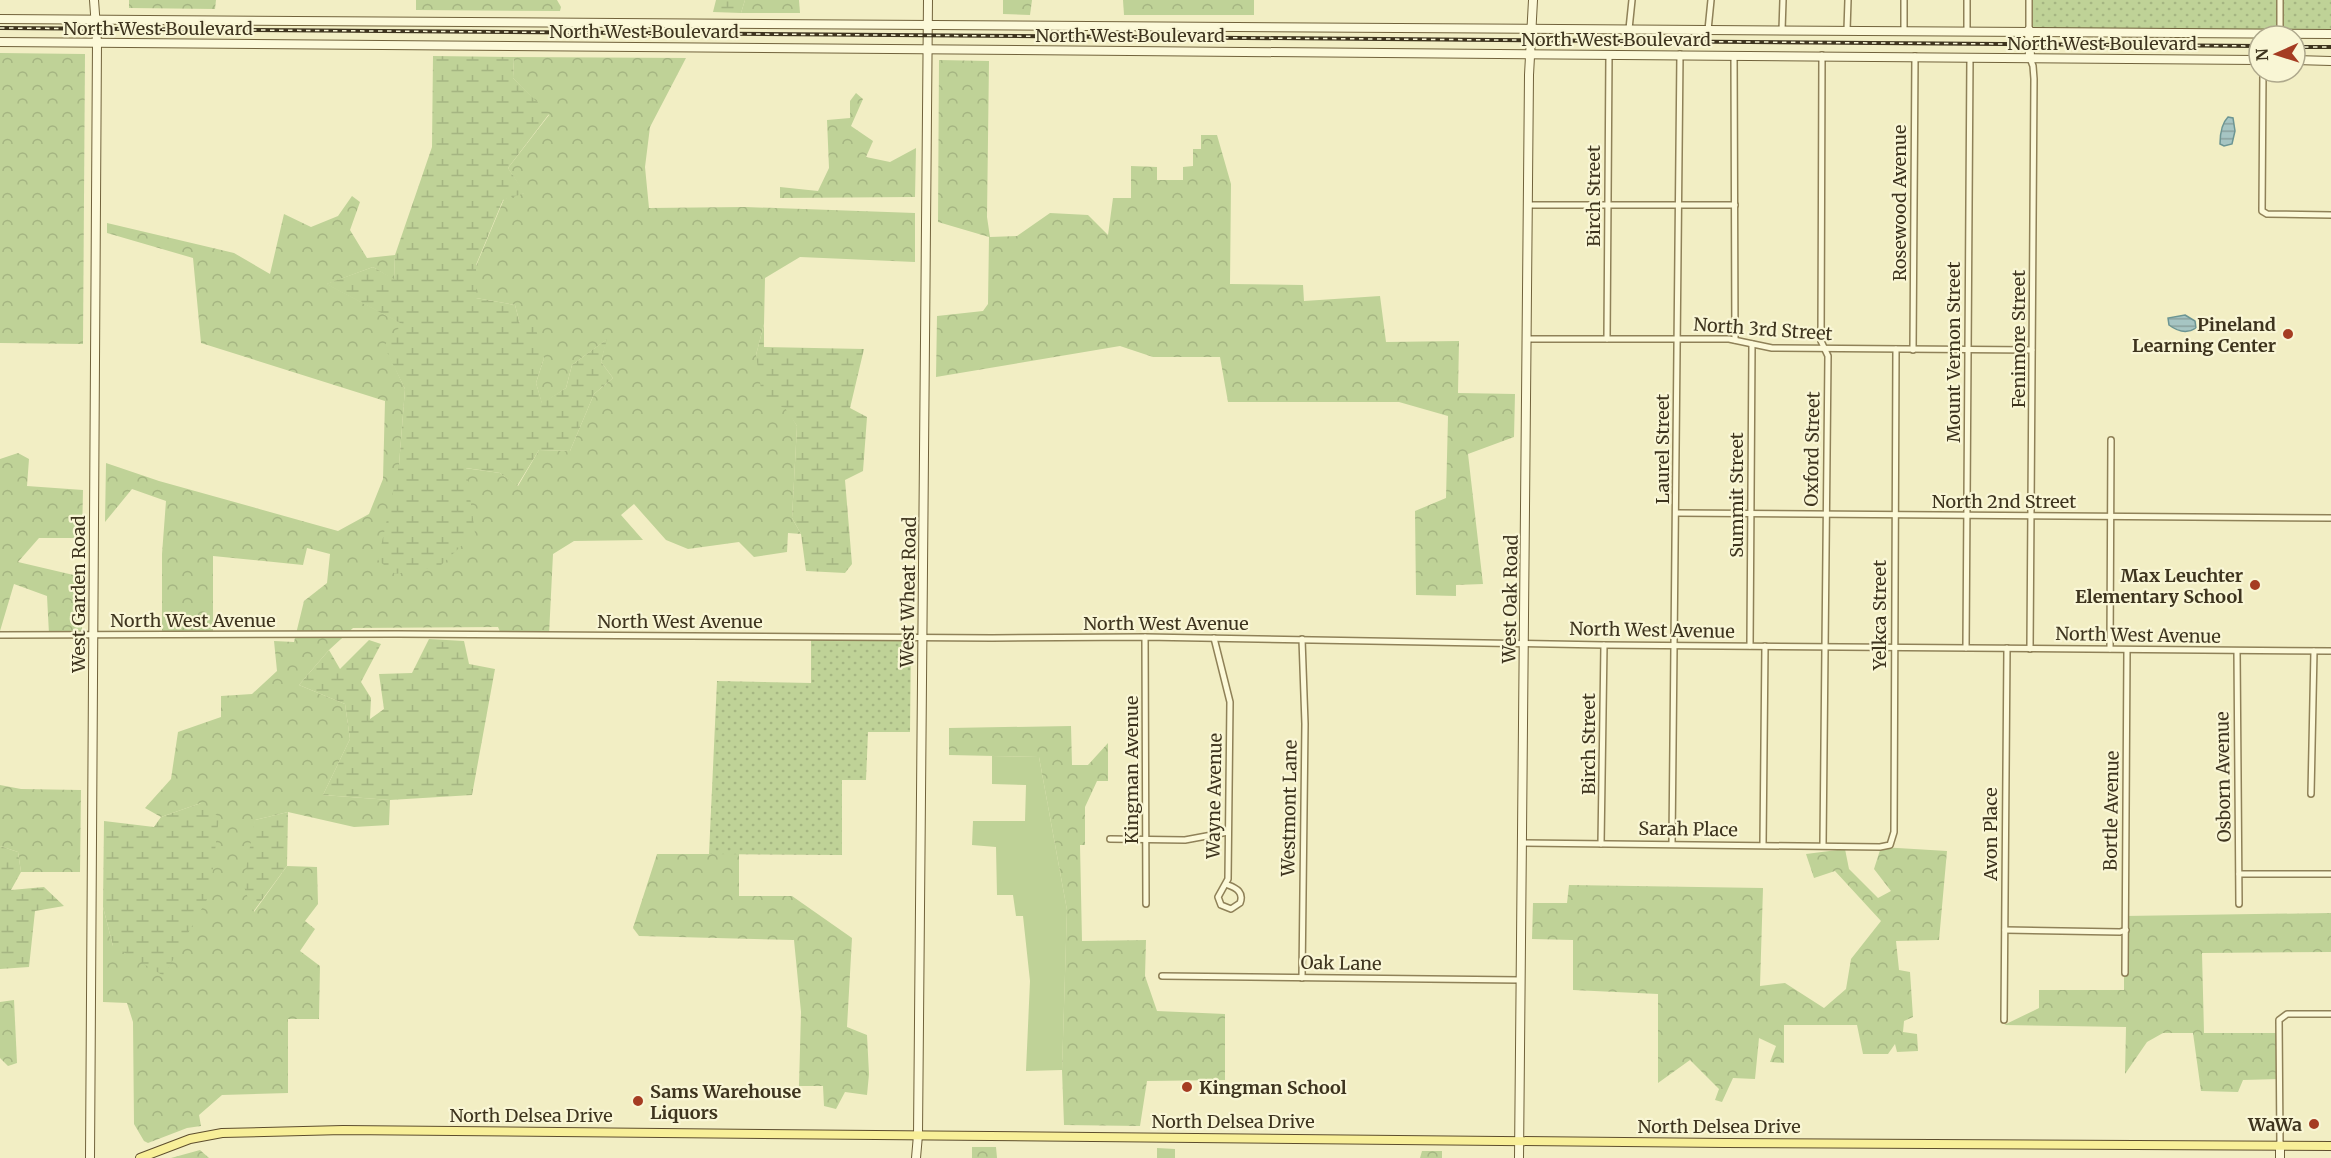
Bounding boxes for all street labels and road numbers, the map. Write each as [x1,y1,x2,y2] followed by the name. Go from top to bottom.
[63,17,253,40] street label: North West Boulevard
[549,20,739,43] street label: North West Boulevard
[1035,24,1225,47] street label: North West Boulevard
[1521,28,1711,51] street label: North West Boulevard
[2007,32,2197,55] street label: North West Boulevard
[1888,125,1911,281] street label: Rosewood Avenue
[1582,145,1605,247] street label: Birch Street
[1942,262,1965,442] street label: Mount Vernon Street
[2007,270,2030,408] street label: Fenimore Street
[1693,313,1833,345] street label: North 3rd Street
[1799,391,1825,507] street label: Oxford Street
[1651,394,1674,504] street label: Laurel Street
[1725,432,1748,558] street label: Summit Street
[1932,490,2076,513] street label: North 2nd Street
[67,515,90,674] street label: West Garden Road
[895,516,921,669] street label: West Wheat Road
[1497,534,1523,665] street label: West Oak Road
[1868,560,1891,671] street label: Yelkca Street
[110,609,276,632] street label: North West Avenue
[597,610,763,633] street label: North West Avenue
[1083,612,1249,635] street label: North West Avenue
[1569,617,1735,643] street label: North West Avenue
[2055,622,2221,648] street label: North West Avenue
[1577,693,1600,795] street label: Birch Street
[1120,696,1143,844] street label: Kingman Avenue
[2210,711,2236,843] street label: Osborn Avenue
[1201,733,1227,860] street label: Wayne Avenue
[1276,739,1302,878] street label: Westmont Lane
[2098,751,2124,871] street label: Bortle Avenue
[1979,787,2002,882] street label: Avon Place
[1638,817,1738,841] street label: Sarah Place
[1300,951,1382,975] street label: Oak Lane
[449,1104,613,1127] street label: North Delsea Drive
[1151,1110,1315,1133] street label: North Delsea Drive
[1637,1115,1801,1138] street label: North Delsea Drive

